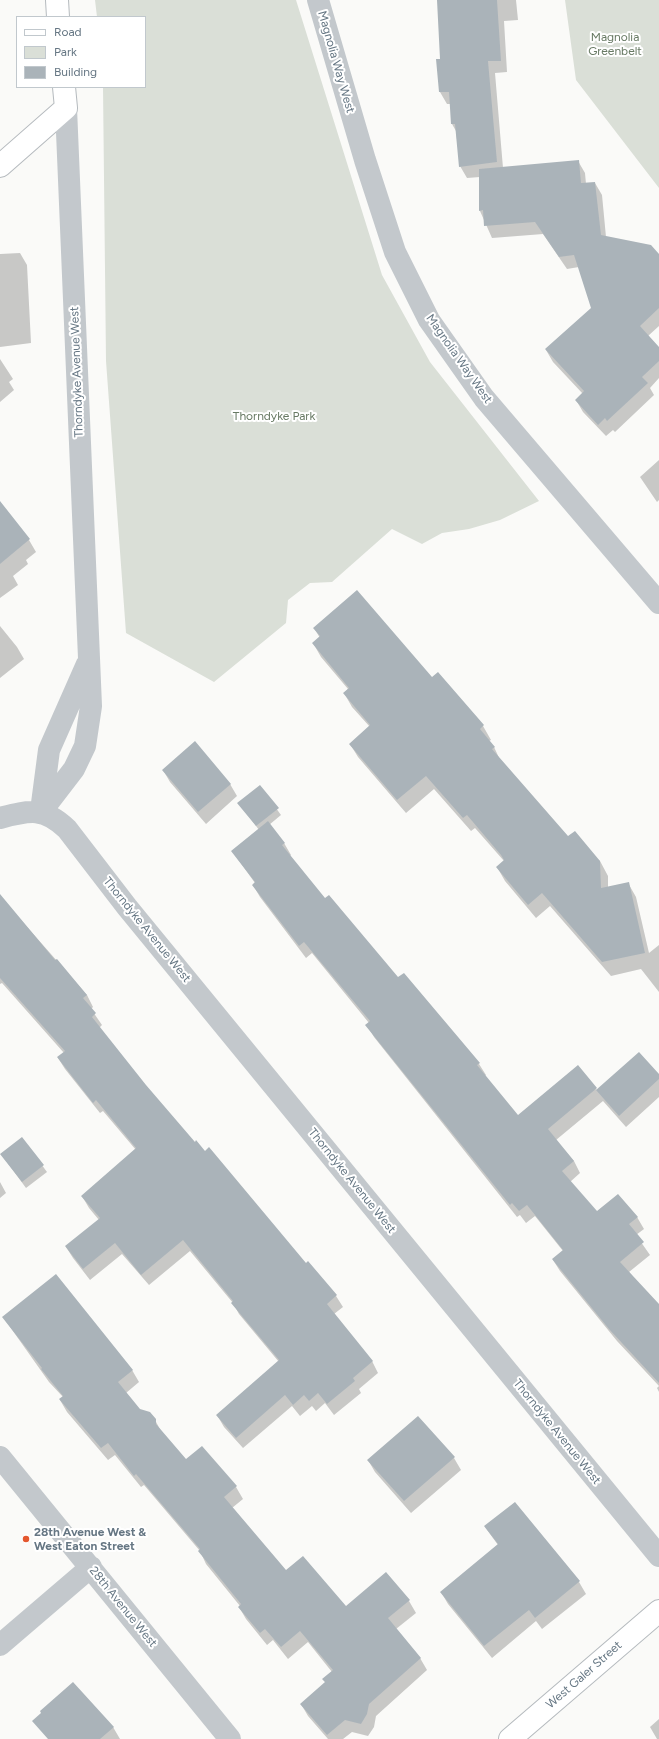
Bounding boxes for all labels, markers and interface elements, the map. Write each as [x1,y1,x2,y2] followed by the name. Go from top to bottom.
[315,9,357,115] street label: Magnolia Way West
[16,16,146,88] legend
[54,25,82,39] text: Road
[588,30,642,58] park label: Magnolia Greenbelt
[54,45,77,59] text: Park
[54,65,97,79] text: Building
[68,306,86,438] street label: Thorndyke Avenue West
[423,312,495,406] street label: Magnolia Way West
[233,409,315,423] park label: Thorndyke Park
[100,875,194,985] street label: Thorndyke Avenue West
[305,1126,399,1236] street label: Thorndyke Avenue West
[510,1377,604,1487] street label: Thorndyke Avenue West
[34,1525,146,1553] place label: 28th Avenue West & West Eaton Street
[21,1534,31,1544] marker: 28th Avenue West & West Eaton Street
[86,1564,160,1650] street label: 28th Avenue West
[543,1638,625,1712] street label: West Galer Street

